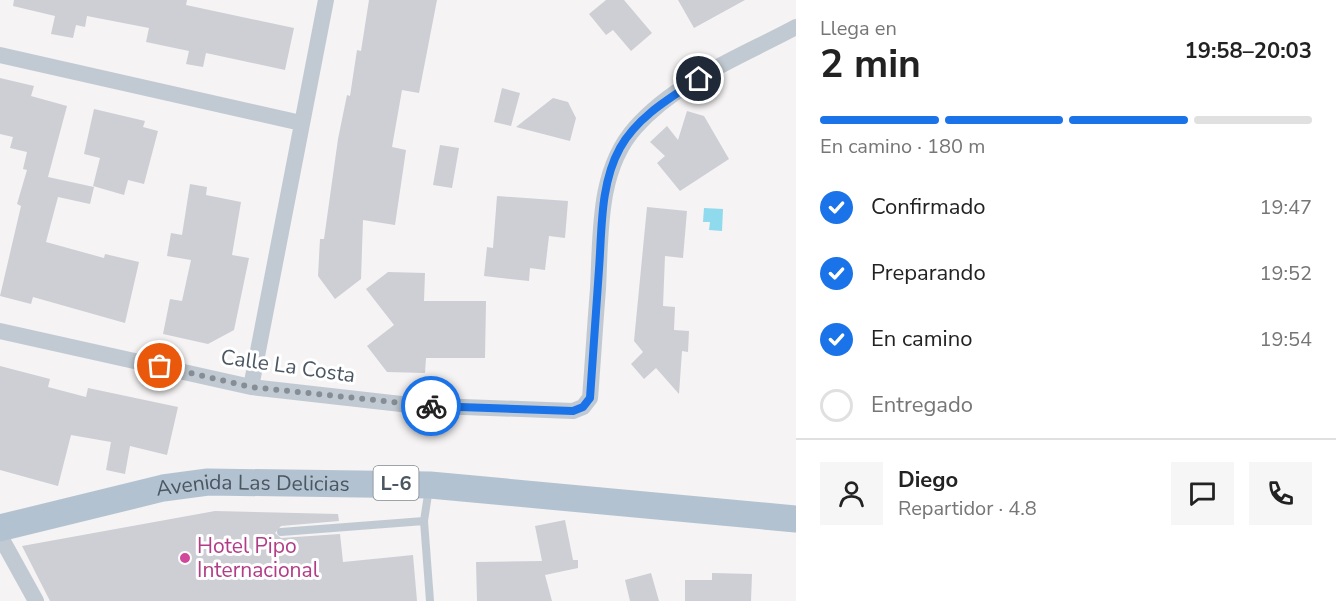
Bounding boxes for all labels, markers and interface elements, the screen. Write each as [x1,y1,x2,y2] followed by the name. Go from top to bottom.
[820,15,897,42] text: Llega en
[1184,36,1312,66] text: 19:58–20:03
[820,38,921,91] text: 2 min
[673,53,724,104] pin
[682,62,715,95] icon: home
[820,133,985,160] text: En camino · 180 m
[820,191,853,224] icon: check
[871,192,986,222] text: Confirmado
[1259,194,1312,221] text: 19:47
[820,257,853,290] icon: check
[871,258,986,288] text: Preparando
[1259,260,1312,287] text: 19:52
[820,323,853,356] icon: check
[871,324,972,354] text: En camino
[1259,326,1312,353] text: 19:54
[134,340,185,391] pin
[219,343,357,389] street label: Calle La Costa
[143,349,176,382] icon: bag
[401,376,461,436] courier
[415,390,448,423] icon: bike
[871,390,973,420] text: Entregado
[820,462,883,525] button: person
[1171,462,1234,525] button: chat
[1249,462,1312,525] button: phone
[898,465,958,495] text: Diego
[374,466,418,500] road number: L-6
[154,468,350,503] street label: Avenida Las Delicias
[898,495,1037,522] text: Repartidor · 4.8
[197,532,320,584] place label: Hotel Pipo Internacional
[178,551,192,565] marker: Hotel Pipo Internacional

